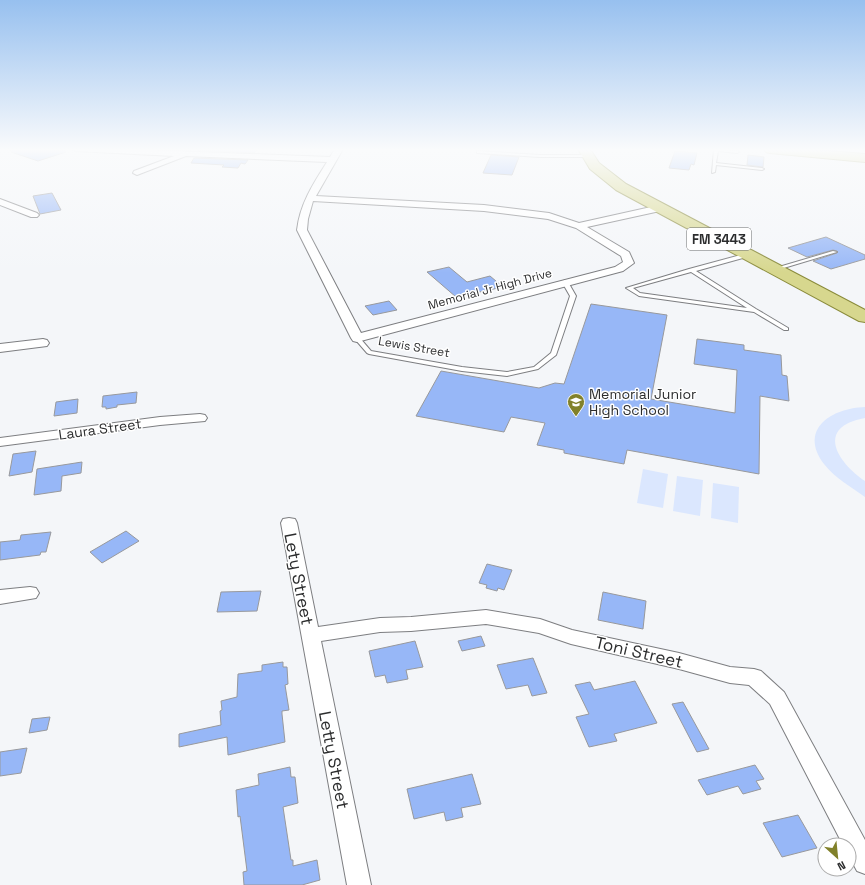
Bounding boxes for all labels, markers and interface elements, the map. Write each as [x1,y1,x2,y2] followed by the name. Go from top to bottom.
[687,228,751,250] road number: FM 3443
[426,265,554,313] street label: Memorial Jr High Drive
[377,333,451,361] street label: Lewis Street
[589,385,696,419] place label: Memorial Junior High School
[566,392,586,417] school or university icon: Memorial Junior High School
[57,414,143,444] street label: Laura Street
[279,531,319,627] street label: Lety Street
[593,631,685,673] street label: Toni Street
[314,709,354,811] street label: Letty Street
[817,837,857,877] north arrow
[835,858,848,874] text: N

